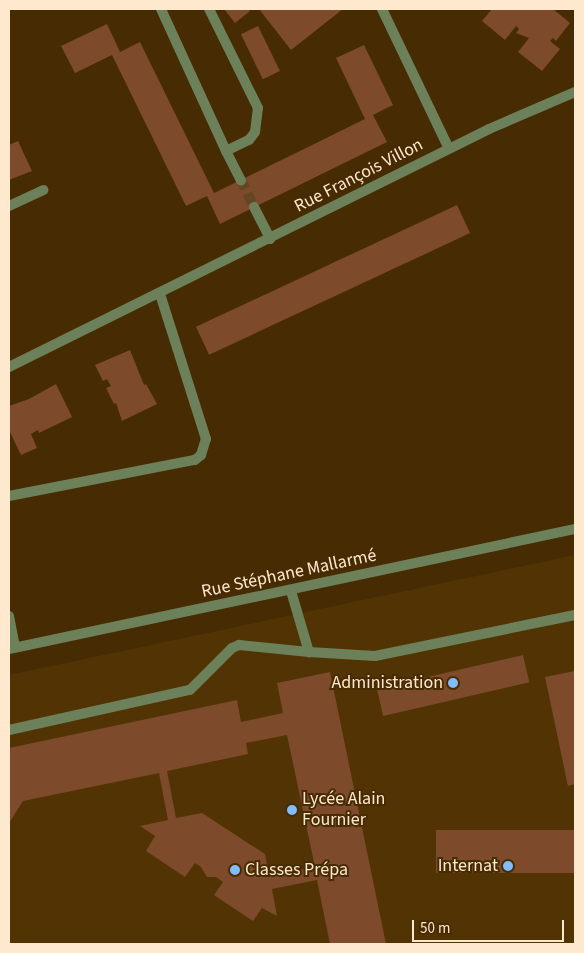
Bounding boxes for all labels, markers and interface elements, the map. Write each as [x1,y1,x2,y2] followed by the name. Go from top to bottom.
[291,134,427,218] street label: Rue François Villon
[200,545,378,603] street label: Rue Stéphane Mallarmé
[332,672,443,694] place label: Administration
[447,677,459,689] marker: Administration
[302,789,385,832] place label: Lycée Alain Fournier
[286,804,298,816] marker: Lycée Alain Fournier
[438,855,498,877] place label: Internat
[245,859,348,881] place label: Classes Prépa
[502,860,514,872] marker: Internat
[229,864,241,876] marker: Classes Prépa
[414,910,566,942] scale bar
[420,918,450,939] text: 50 m

